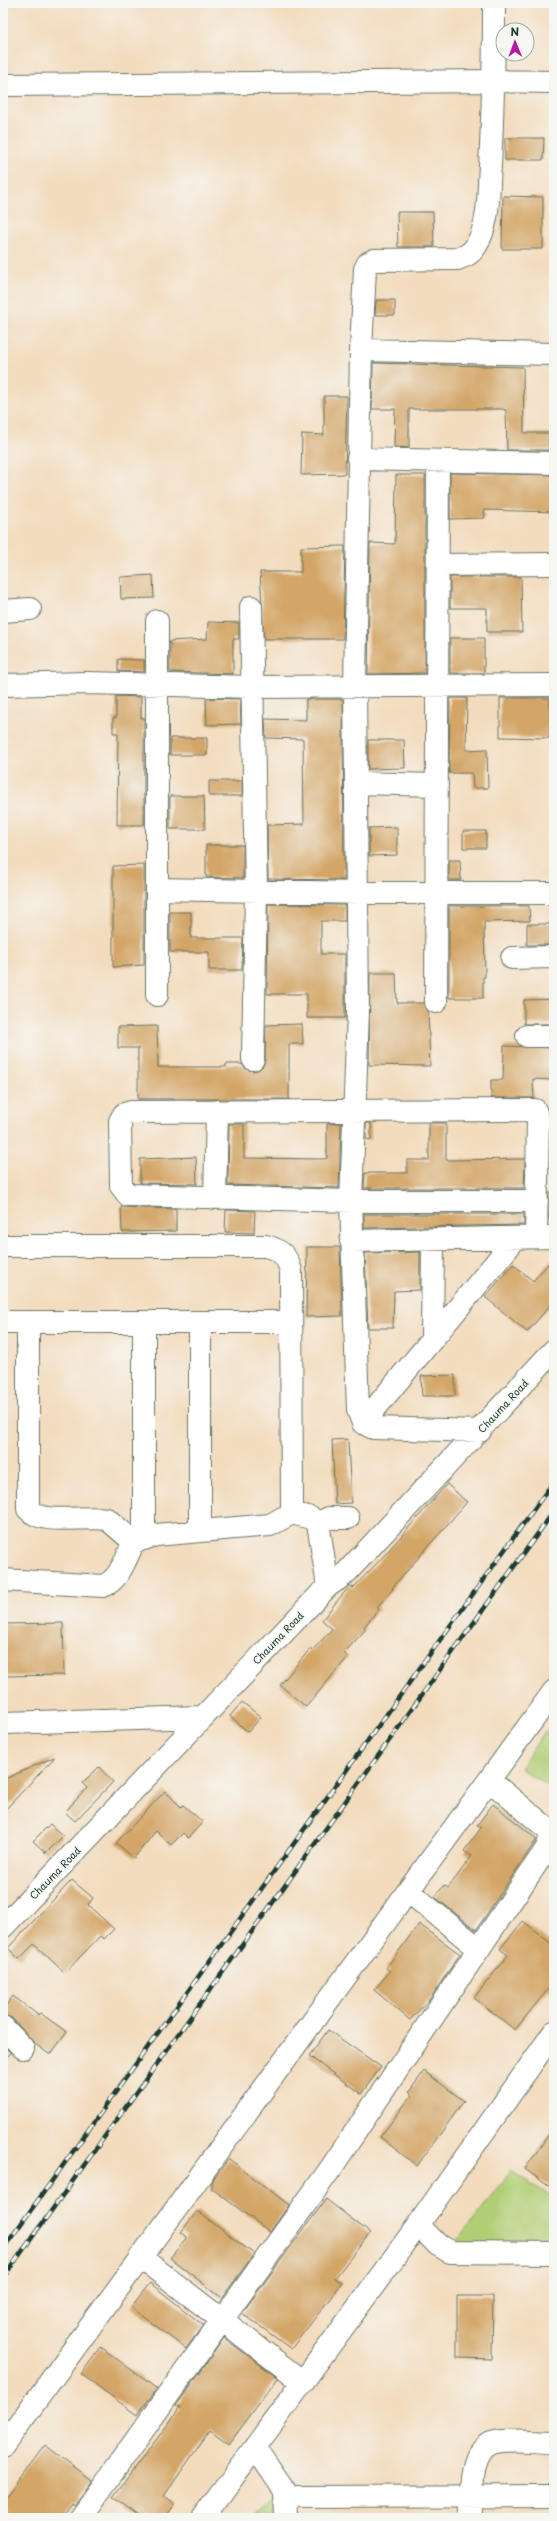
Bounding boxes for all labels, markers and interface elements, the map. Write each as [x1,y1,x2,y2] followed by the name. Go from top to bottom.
[495,22,535,62] north arrow
[510,23,520,40] text: N
[474,1375,532,1436] street label: Chauma Road
[248,1608,307,1667] street label: Chauma Road
[25,1843,84,1902] street label: Chauma Road

